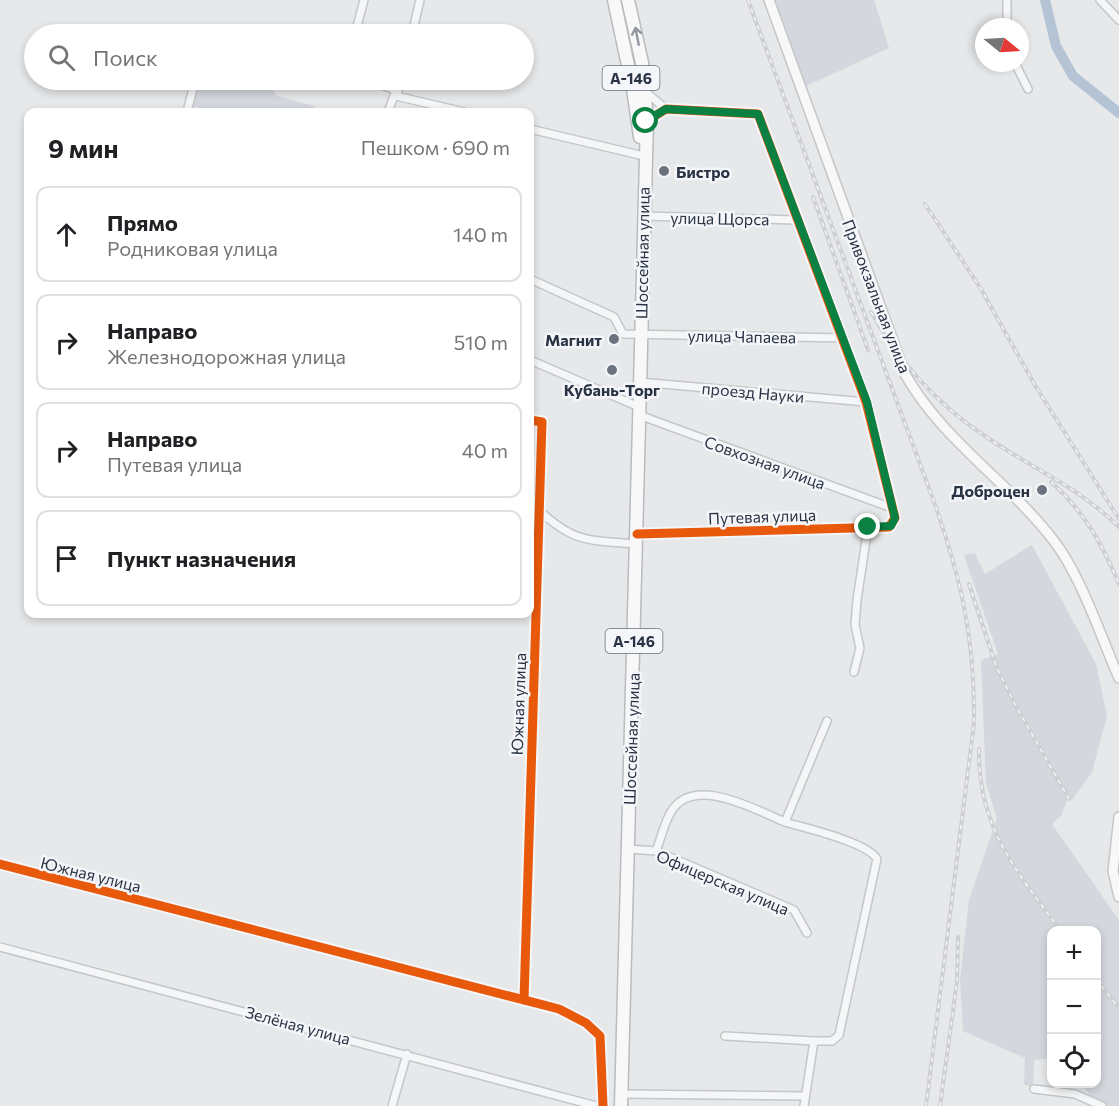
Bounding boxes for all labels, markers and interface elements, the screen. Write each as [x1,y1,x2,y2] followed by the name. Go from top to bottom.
[975,18,1029,72] north arrow
[24,24,534,90] search box
[631,27,642,46] one-way arrow
[45,41,78,74] icon: search
[93,44,158,71] text: Поиск
[602,66,660,90] road number: А-146
[632,107,658,133] route start
[48,132,118,163] text: 9 мин
[361,135,510,159] text: Пешком · 690 m
[676,162,731,181] place label: Бистро
[657,164,671,178] marker: Бистро
[631,187,653,319] street label: Шоссейная улица
[670,208,770,228] street label: улица Щорса
[107,209,178,236] text: Прямо
[839,216,915,376] street label: Привокзальная улица
[50,218,83,251] icon: ahead
[453,222,508,246] text: 140 m
[107,236,278,260] text: Родниковая улица
[107,317,197,344] text: Направо
[50,326,83,359] icon: right
[688,326,796,346] street label: улица Чапаева
[454,330,508,354] text: 510 m
[545,330,602,349] place label: Магнит
[607,332,621,346] marker: Магнит
[107,344,346,368] text: Железнодорожная улица
[605,363,619,377] marker: Кубань-Торг
[701,378,805,406] street label: проезд Науки
[564,380,660,399] place label: Кубань-Торг
[107,425,197,452] text: Направо
[702,431,828,493] street label: Совхозная улица
[50,434,83,467] icon: right
[462,438,508,462] text: 40 m
[107,452,242,476] text: Путевая улица
[952,481,1030,500] place label: Доброцен
[1035,483,1049,497] marker: Доброцен
[708,505,816,527] street label: Путевая улица
[854,513,880,539] route end
[50,542,83,575] icon: arrive
[107,545,296,572] text: Пункт назначения
[606,629,662,653] road number: А-146
[507,652,529,756] street label: Южная улица
[619,673,643,805] street label: Шоссейная улица
[654,846,792,918] street label: Офицерская улица
[39,852,143,896] street label: Южная улица
[1047,926,1101,1088] map controls
[1047,926,1101,980] button: +
[1047,980,1101,1034] button: −
[243,1002,353,1048] street label: Зелёная улица
[1047,1034,1101,1088] button: locate

